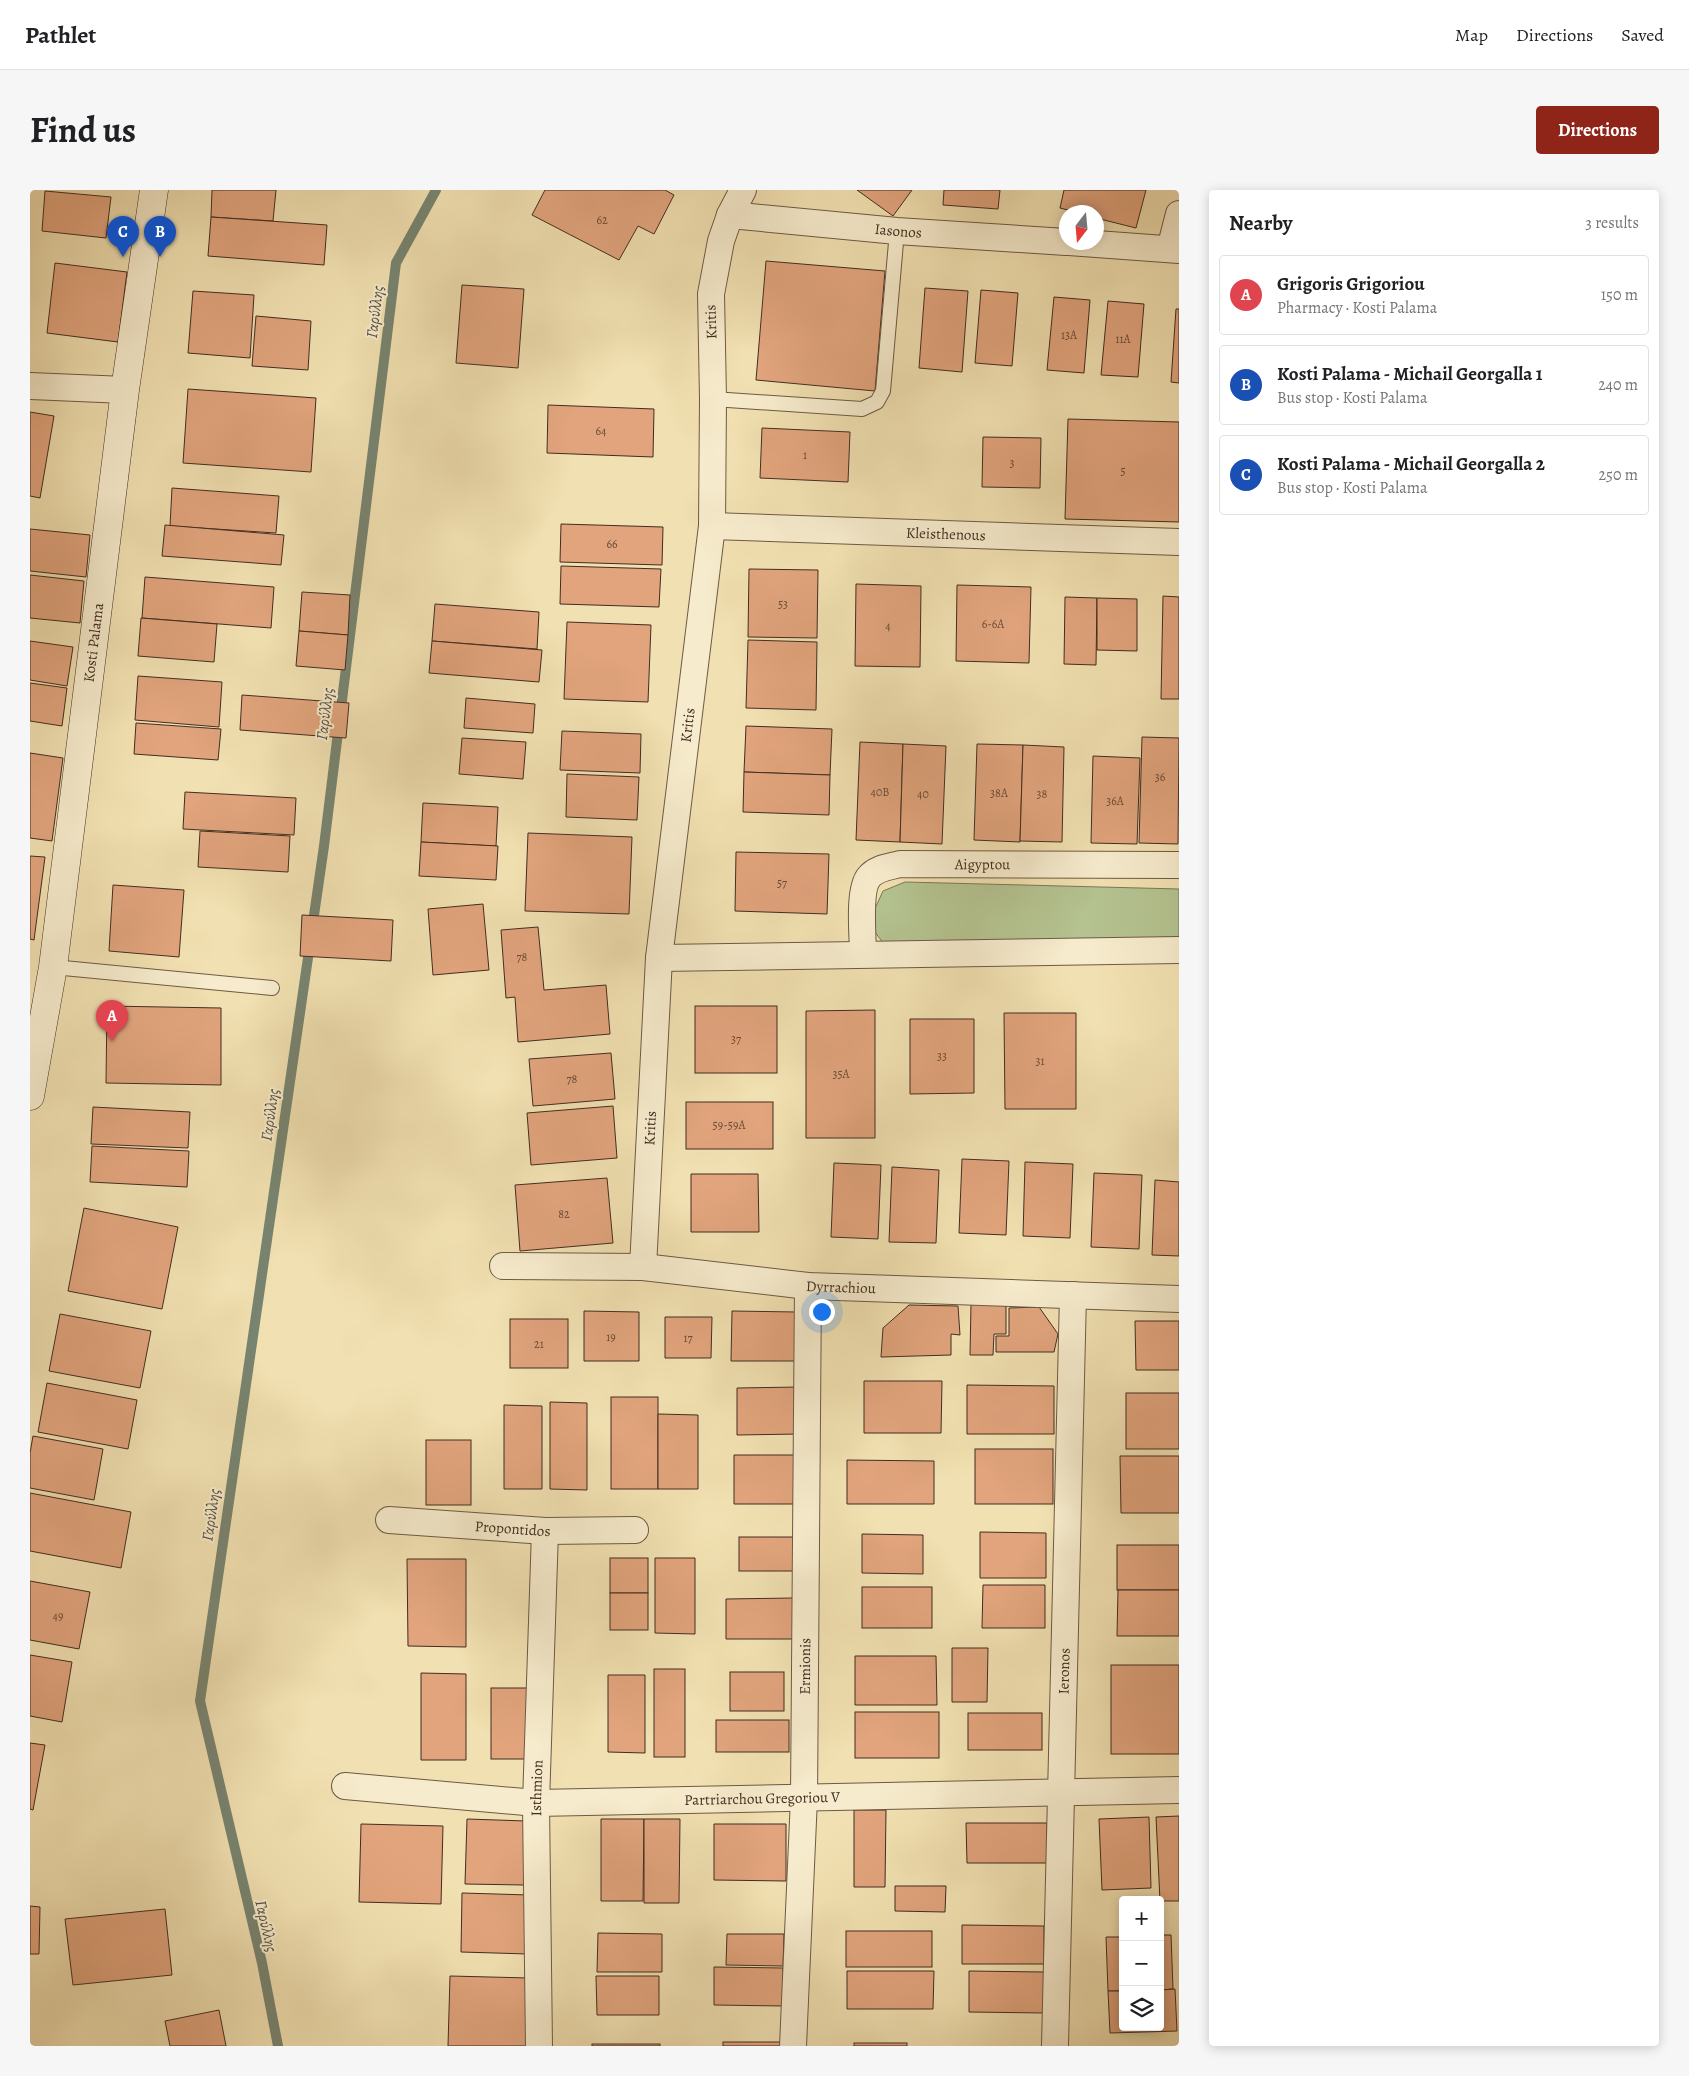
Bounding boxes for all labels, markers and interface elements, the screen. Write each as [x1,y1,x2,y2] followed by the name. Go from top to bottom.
[25,19,96,51] text: Pathlet
[1455,23,1488,47] text: Map
[1516,23,1593,47] text: Directions
[1621,23,1664,47] text: Saved
[30,106,136,154] text: Find us
[1536,106,1659,154] button: Directions
[1059,205,1104,250] north arrow
[1229,209,1292,237] text: Nearby
[596,212,608,228] house number: 62
[1585,212,1639,234] text: 3 results
[107,216,139,257] pin: C
[144,216,176,257] pin: B
[874,219,923,243] street label: Iasonos
[1277,271,1425,297] text: Grigoris Grigoriou
[361,284,389,340] water label: Γαρύλλης
[1241,284,1251,306] text: A
[1601,284,1638,306] text: 150 m
[1277,297,1437,319] text: Pharmacy · Kosti Palama
[700,304,722,340] street label: Kritis
[1061,327,1078,343] house number: 13A
[1115,331,1132,347] house number: 11A
[1277,361,1542,387] text: Kosti Palama - Michail Georgalla 1
[1241,374,1251,396] text: B
[1598,374,1638,396] text: 240 m
[1277,387,1427,409] text: Bus stop · Kosti Palama
[596,423,607,439] house number: 64
[803,447,807,463] house number: 1
[1277,451,1545,477] text: Kosti Palama - Michail Georgalla 2
[1010,455,1015,471] house number: 3
[1120,463,1126,479] house number: 5
[1241,464,1251,486] text: C
[1599,464,1638,486] text: 250 m
[1277,477,1427,499] text: Bus stop · Kosti Palama
[906,523,986,545] street label: Kleisthenous
[606,536,618,552] house number: 66
[778,596,788,612] house number: 53
[79,602,108,683] street label: Kosti Palama
[982,616,1005,632] house number: 6-6A
[885,618,891,634] house number: 4
[311,686,339,742] water label: Γαρύλλης
[676,707,700,744] street label: Kritis
[1155,769,1166,785] house number: 36
[871,784,890,800] house number: 40B
[990,785,1009,801] house number: 38A
[917,786,929,802] house number: 40
[1037,786,1048,802] house number: 38
[1106,793,1125,809] house number: 36A
[954,854,1011,874] street label: Aigyptou
[777,875,788,891] house number: 57
[517,949,528,965] house number: 78
[96,1000,128,1041] pin: A
[731,1031,742,1047] house number: 37
[937,1048,947,1064] house number: 33
[1035,1053,1045,1069] house number: 31
[832,1066,851,1082] house number: 35A
[567,1071,578,1087] house number: 78
[255,1087,285,1143] water label: Γαρύλλης
[639,1110,661,1146] street label: Kritis
[713,1117,746,1133] house number: 59-59A
[558,1206,570,1222] house number: 82
[806,1276,877,1298] street label: Dyrrachiou
[809,1299,835,1325] your location
[606,1329,616,1345] house number: 19
[683,1330,694,1346] house number: 17
[534,1336,544,1352] house number: 21
[196,1487,226,1543] water label: Γαρύλλης
[474,1516,551,1541] street label: Propontidos
[53,1608,63,1624] house number: 49
[795,1638,815,1695] street label: Ermionis
[1053,1648,1075,1695] street label: Ieronos
[526,1759,547,1816] street label: Isthmion
[684,1787,841,1810] street label: Partriarchou Gregoriou V
[1119,1896,1164,2031] map controls
[1119,1896,1164,1941] button: +
[249,1898,283,1954] water label: Γαρύλλης
[1119,1941,1164,1986] button: −
[1119,1986,1164,2031] button: layers

